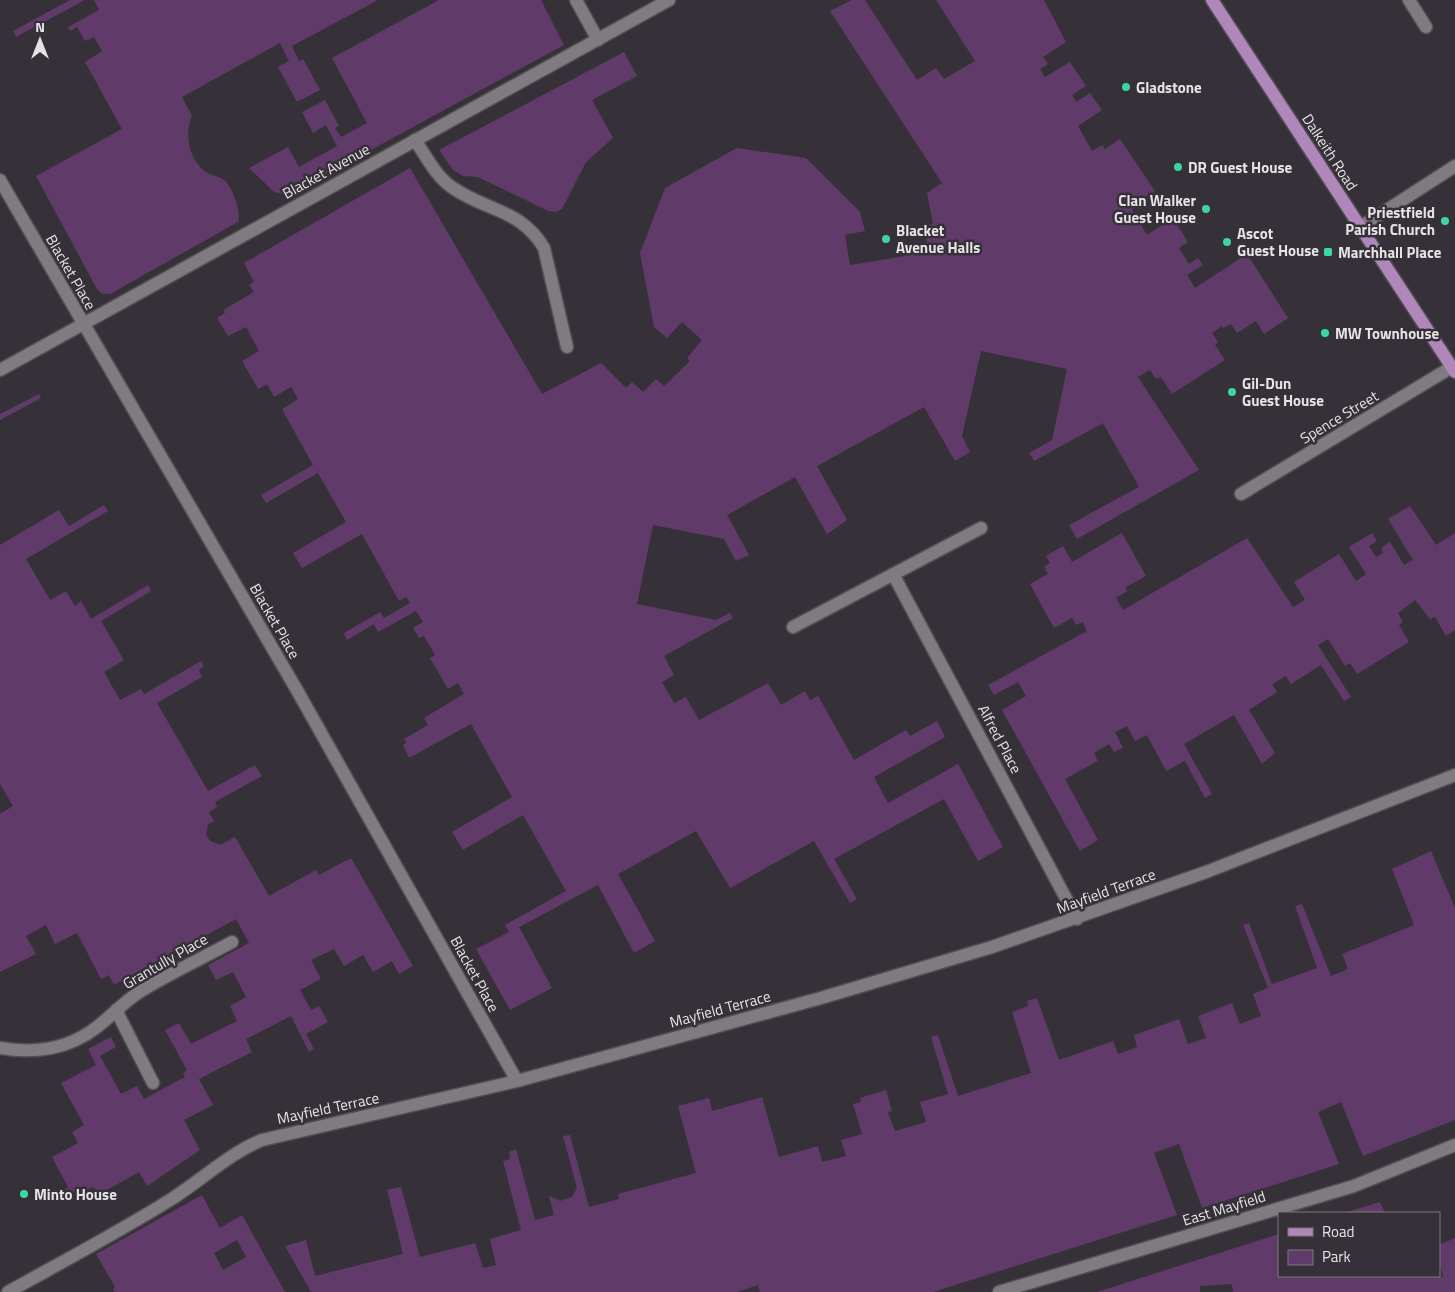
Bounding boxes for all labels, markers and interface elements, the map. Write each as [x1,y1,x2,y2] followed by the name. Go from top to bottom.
[15,15,65,65] north arrow
[35,16,45,37] text: N
[1136,76,1202,99] place label: Gladstone
[1120,81,1132,93] marker: Gladstone
[1296,109,1364,195] street label: Dalkeith Road
[278,137,374,205] street label: Blacket Avenue
[1188,156,1293,179] place label: DR Guest House
[1172,161,1184,173] marker: DR Guest House
[1114,189,1196,229] place label: Clan Walker Guest House
[1345,201,1435,241] place label: Priestfield Parish Church
[1200,203,1212,215] marker: Clan Walker Guest House
[1439,215,1451,227] marker: Priestfield Parish Church
[896,219,980,259] place label: Blacket Avenue Halls
[1237,222,1319,262] place label: Ascot Guest House
[40,230,102,314] street label: Blacket Place
[880,233,892,245] marker: Blacket Avenue Halls
[1221,236,1233,248] marker: Ascot Guest House
[1338,241,1442,264] place label: Marchhall Place
[1322,246,1334,258] marker: Marchhall Place
[1335,322,1439,345] place label: MW Townhouse
[1319,327,1331,339] marker: MW Townhouse
[1242,372,1324,412] place label: Gil-Dun Guest House
[1296,384,1383,449] street label: Spence Street
[1226,386,1238,398] marker: Gil-Dun Guest House
[244,579,306,663] street label: Blacket Place
[972,700,1028,778] street label: Alfred Place
[1053,862,1159,920] street label: Mayfield Terrace
[118,927,212,995] street label: Grantully Place
[445,932,505,1016] street label: Blacket Place
[667,984,773,1034] street label: Mayfield Terrace
[275,1086,381,1130] street label: Mayfield Terrace
[34,1183,117,1206] place label: Minto House
[1180,1184,1268,1232] street label: East Mayfield
[18,1188,30,1200] marker: Minto House
[1278,1212,1440,1277] legend
[1322,1220,1354,1243] text: Road
[1322,1245,1351,1268] text: Park

